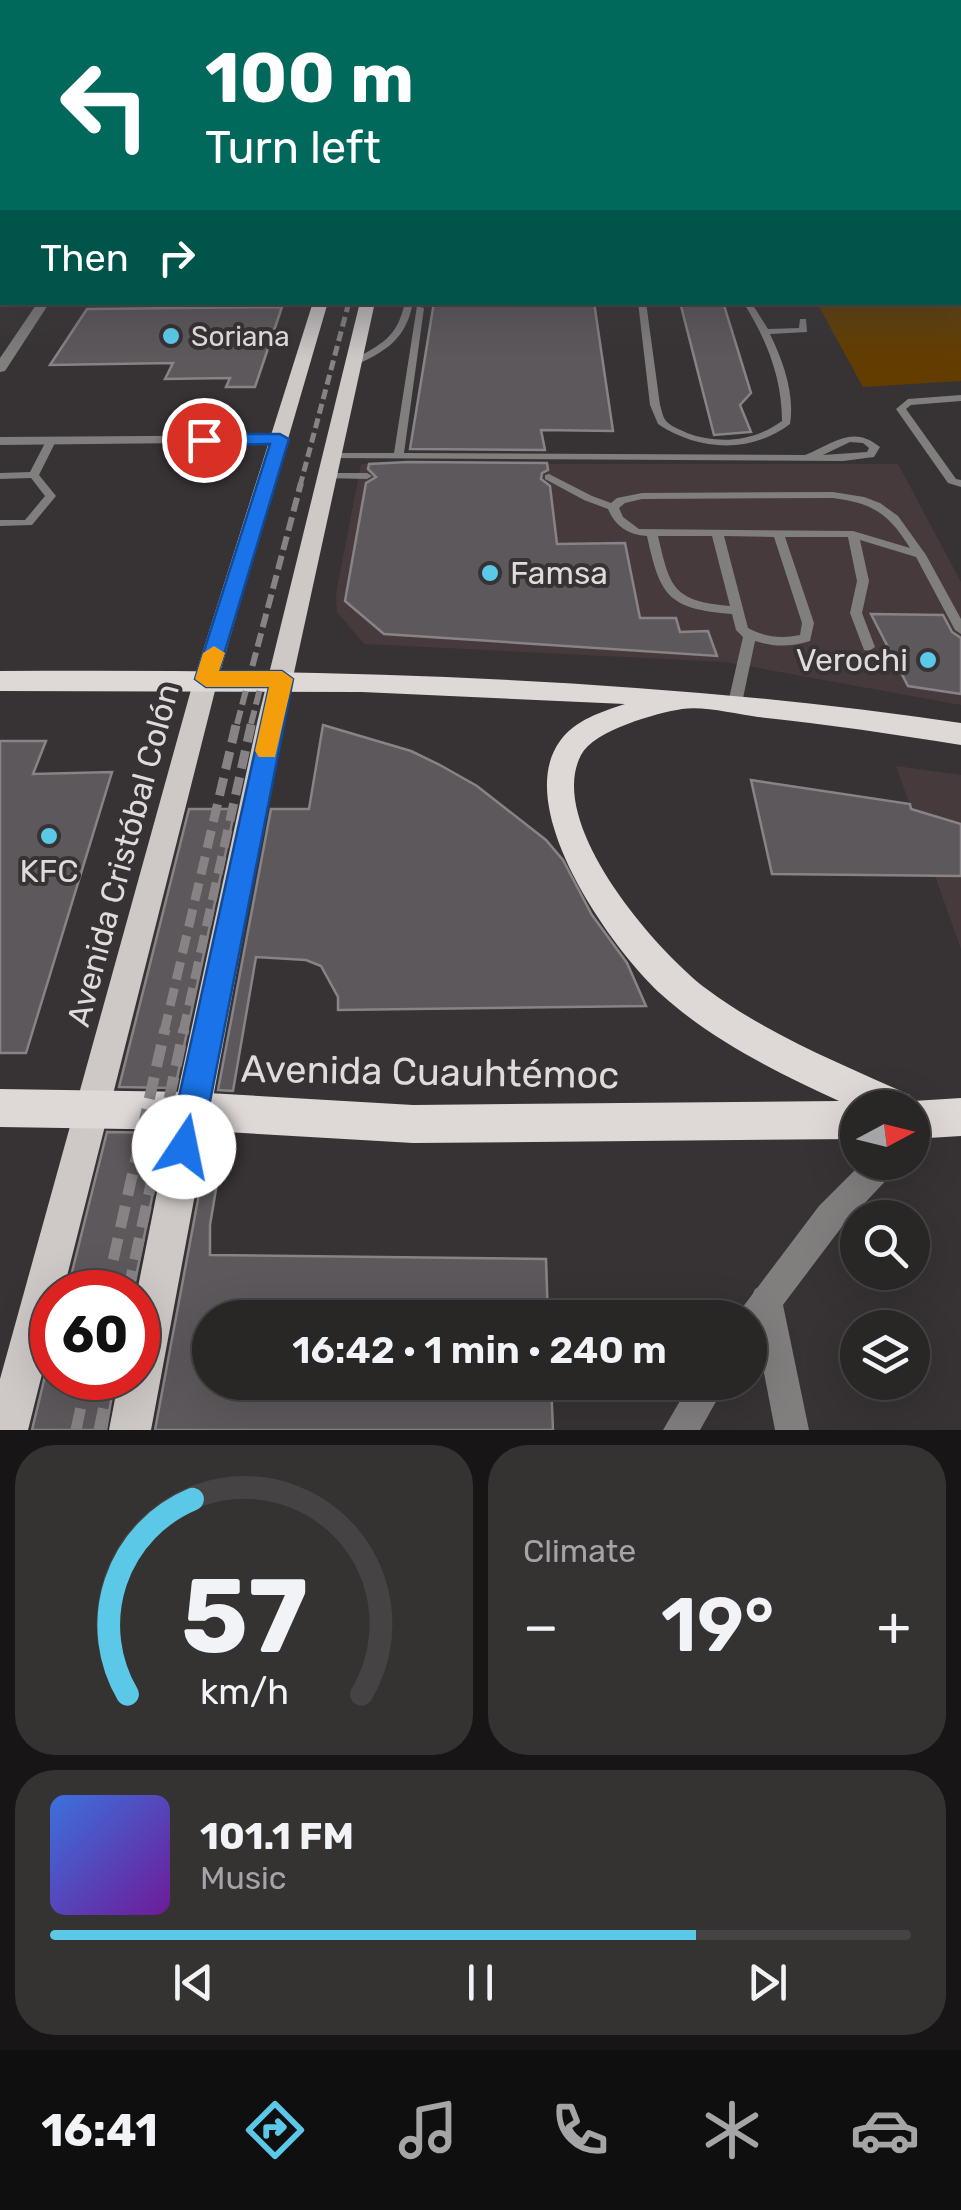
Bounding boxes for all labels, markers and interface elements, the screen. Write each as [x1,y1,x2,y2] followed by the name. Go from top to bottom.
[205,37,414,120] text: 100 m
[40,40,170,170] icon: left
[205,121,381,174] text: Turn left
[149,230,204,285] icon: right
[40,235,129,281] text: Then
[191,320,290,353] place label: Soriana
[160,325,182,347] marker: Soriana
[162,398,247,483] pin
[177,413,232,468] icon: arrive
[510,554,608,592] place label: Famsa
[479,562,501,584] marker: Famsa
[796,641,908,679] place label: Verochi
[917,649,939,671] marker: Verochi
[59,680,187,1030] street label: Avenida Cristóbal Colón
[38,825,60,847] marker: KFC
[19,852,79,890] place label: KFC
[240,1046,620,1098] street label: Avenida Cuauhtémoc
[840,1090,930,1180] north arrow
[840,1090,930,1400] map controls
[132,1095,236,1199] position arrow
[840,1200,930,1290] button: search
[30,1270,160,1400] speed limit sign: 60
[840,1310,930,1400] button: layers
[292,1327,667,1373] text: 16:42 · 1 min · 240 m
[523,1532,636,1570] text: Climate
[181,1555,307,1678] text: 57
[661,1581,774,1670] text: 19°
[523,1594,559,1659] text: −
[877,1594,911,1659] text: +
[199,1671,289,1713] text: km/h
[200,1813,354,1859] text: 101.1 FM
[200,1859,286,1897] text: Music
[166,1955,221,2010] icon: previous
[453,1955,508,2010] icon: pause
[740,1955,795,2010] icon: next
[240,2095,310,2165] icon: directions
[393,2095,463,2165] icon: music
[545,2095,615,2165] icon: phone
[697,2095,767,2165] icon: climate
[850,2095,920,2165] icon: car
[41,2104,158,2157] text: 16:41

